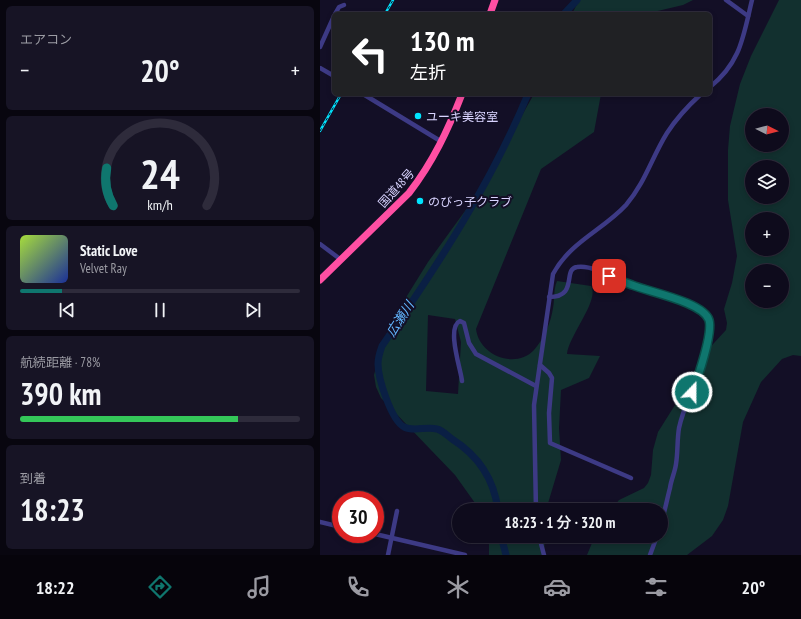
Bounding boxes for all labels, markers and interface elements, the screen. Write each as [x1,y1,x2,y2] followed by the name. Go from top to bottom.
[410,22,474,59] text: 130 m
[344,28,396,80] icon: left
[20,31,72,48] text: エアコン
[140,51,180,90] text: 20°
[20,56,29,84] text: −
[291,56,300,84] text: +
[410,61,446,84] text: 左折
[745,108,789,152] north arrow
[745,108,789,308] map controls
[426,109,498,124] place label: ユーキ美容室
[413,111,423,121] marker: ユーキ美容室
[140,147,180,200] text: 24
[745,160,789,204] button: layers
[375,166,417,210] street label: 国道48号
[147,194,173,213] text: km/h
[428,194,512,209] place label: のびっ子クラブ
[415,196,425,206] marker: のびっ子クラブ
[745,212,789,256] button: +
[80,241,138,260] text: Static Love
[592,259,626,293] pin
[80,260,127,277] text: Velvet Ray
[745,264,789,308] button: −
[598,265,620,287] icon: arrive
[382,296,419,340] water label: 広瀬川
[56,299,78,321] icon: previous
[149,299,171,321] icon: pause
[242,299,264,321] icon: next
[20,354,100,371] text: 航続距離 · 78%
[671,371,713,413] position arrow
[20,374,101,413] text: 390 km
[20,470,46,487] text: 到着
[20,490,85,529] text: 18:23
[332,491,384,543] speed limit sign: 30
[505,513,615,532] text: 18:23 · 1 分 · 320 m
[146,573,174,601] icon: directions
[245,573,273,601] icon: music
[344,573,372,601] icon: phone
[444,573,472,601] icon: climate
[543,573,571,601] icon: car
[642,573,670,601] icon: filters
[36,576,75,599] text: 18:22
[742,576,765,599] text: 20°

